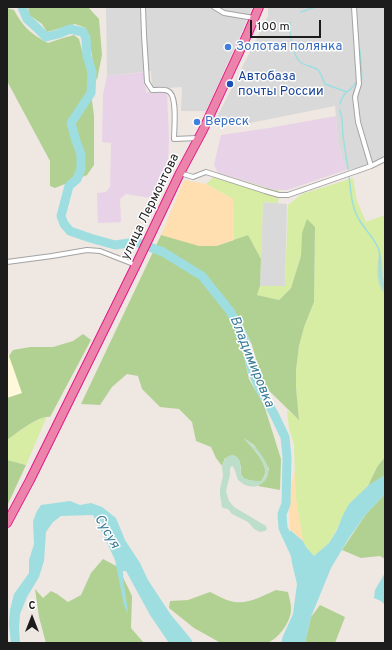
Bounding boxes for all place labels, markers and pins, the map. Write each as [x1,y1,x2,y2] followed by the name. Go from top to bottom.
[236,39,342,55] place label: Золотая полянка
[223,42,233,52] marker: Золотая полянка
[238,69,324,100] place label: Автобаза почты России
[225,79,235,89] marker: Автобаза почты России
[205,114,249,130] place label: Вереск
[192,117,202,127] marker: Вереск

